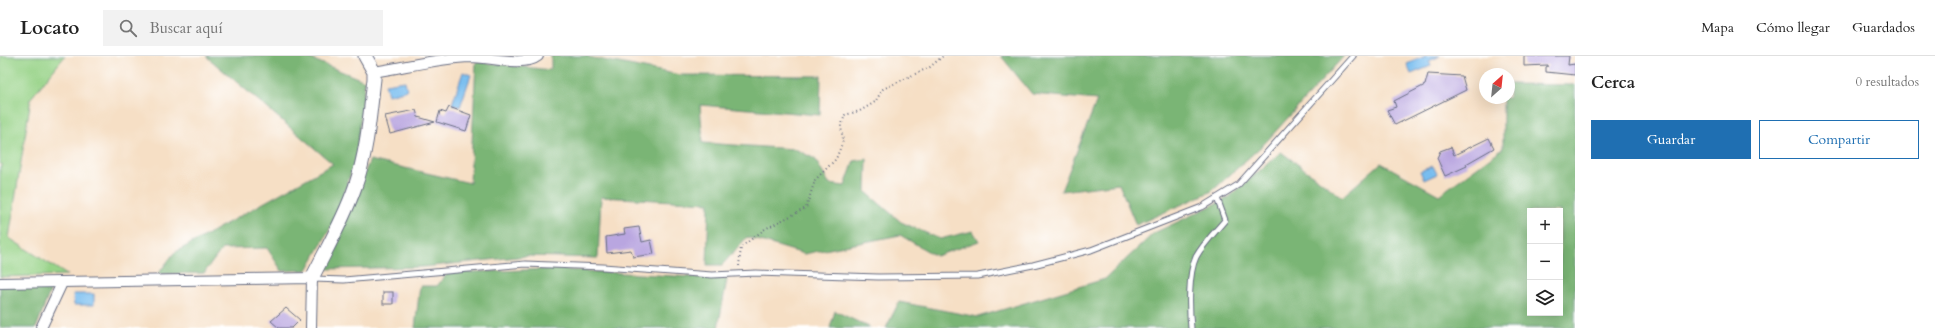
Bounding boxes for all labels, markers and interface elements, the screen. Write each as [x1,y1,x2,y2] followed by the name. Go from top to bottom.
[103,10,383,46] search box
[20,15,79,41] text: Locato
[117,17,139,39] icon: search
[149,18,223,38] text: Buscar aquí
[1701,18,1734,37] text: Mapa
[1756,18,1830,37] text: Cómo llegar
[1852,18,1915,37] text: Guardados
[1479,68,1515,104] north arrow
[1591,71,1635,94] text: Cerca
[1855,73,1919,91] text: 0 resultados
[1591,120,1751,159] button: Guardar
[1759,120,1919,159] button: Compartir
[1527,208,1563,316] map controls
[1527,208,1563,244] button: +
[1527,244,1563,280] button: −
[1527,280,1563,316] button: layers

